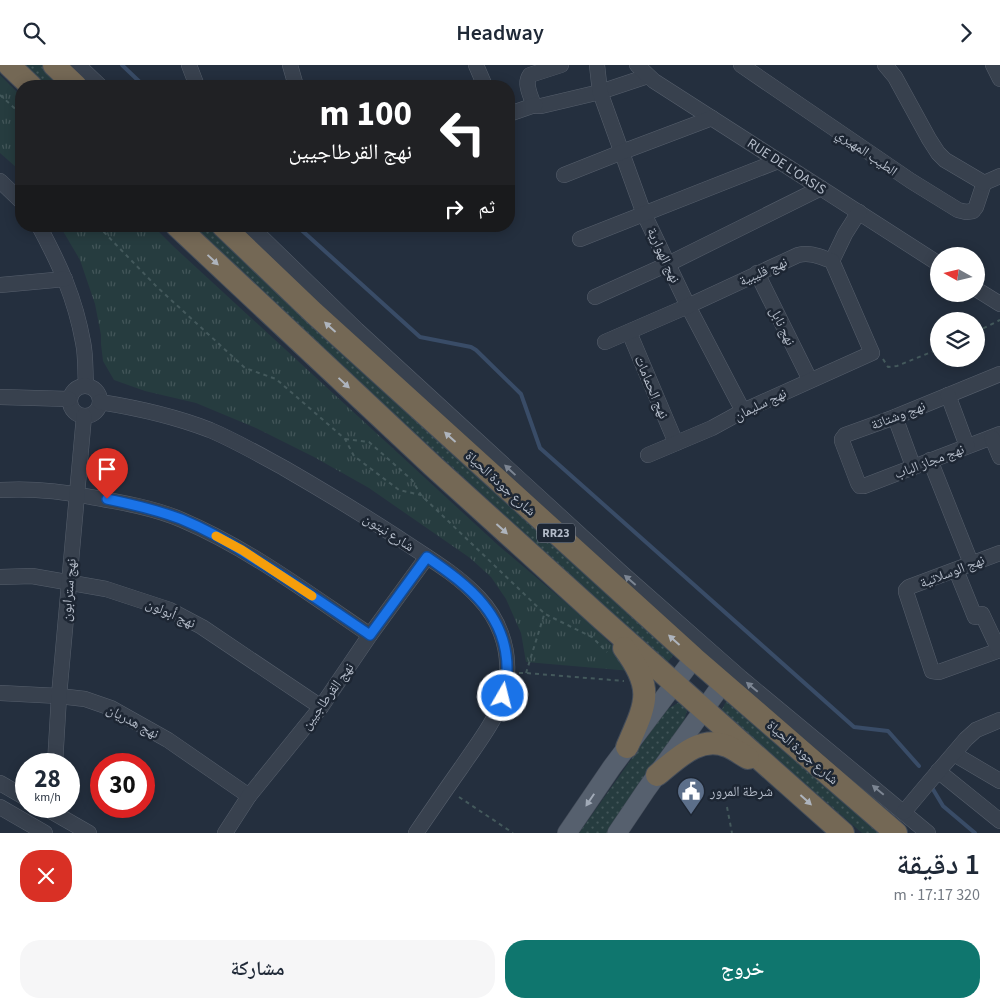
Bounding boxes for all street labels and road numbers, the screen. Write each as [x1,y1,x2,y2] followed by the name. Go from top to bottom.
[831,124,901,182] street label: الطيب المهيري
[743,134,830,200] street label: RUE DE L'OASIS
[641,224,685,287] street label: نهج الهوارية
[736,252,791,291] street label: نهج قليبية
[764,304,800,349] street label: نهج نابل
[629,353,673,422] street label: نهج الحمامات
[731,383,790,426] street label: نهج سليمان
[868,396,929,435] street label: نهج وشتاتة
[891,439,967,484] street label: نهج مجاز الباب
[461,446,540,521] street label: شارع جودة الحياة
[359,509,418,557] street label: شارع نبتون
[537,523,575,543] road number: RR23
[917,550,988,593] street label: نهج الوسلاتية
[56,558,82,622] street label: نهج سترابون
[142,594,199,634] street label: نهج أبولون
[297,659,359,734] street label: نهج القرطاجيين
[103,700,163,744] street label: نهج هدريان
[762,716,843,790] street label: شارع جودة الحياة

